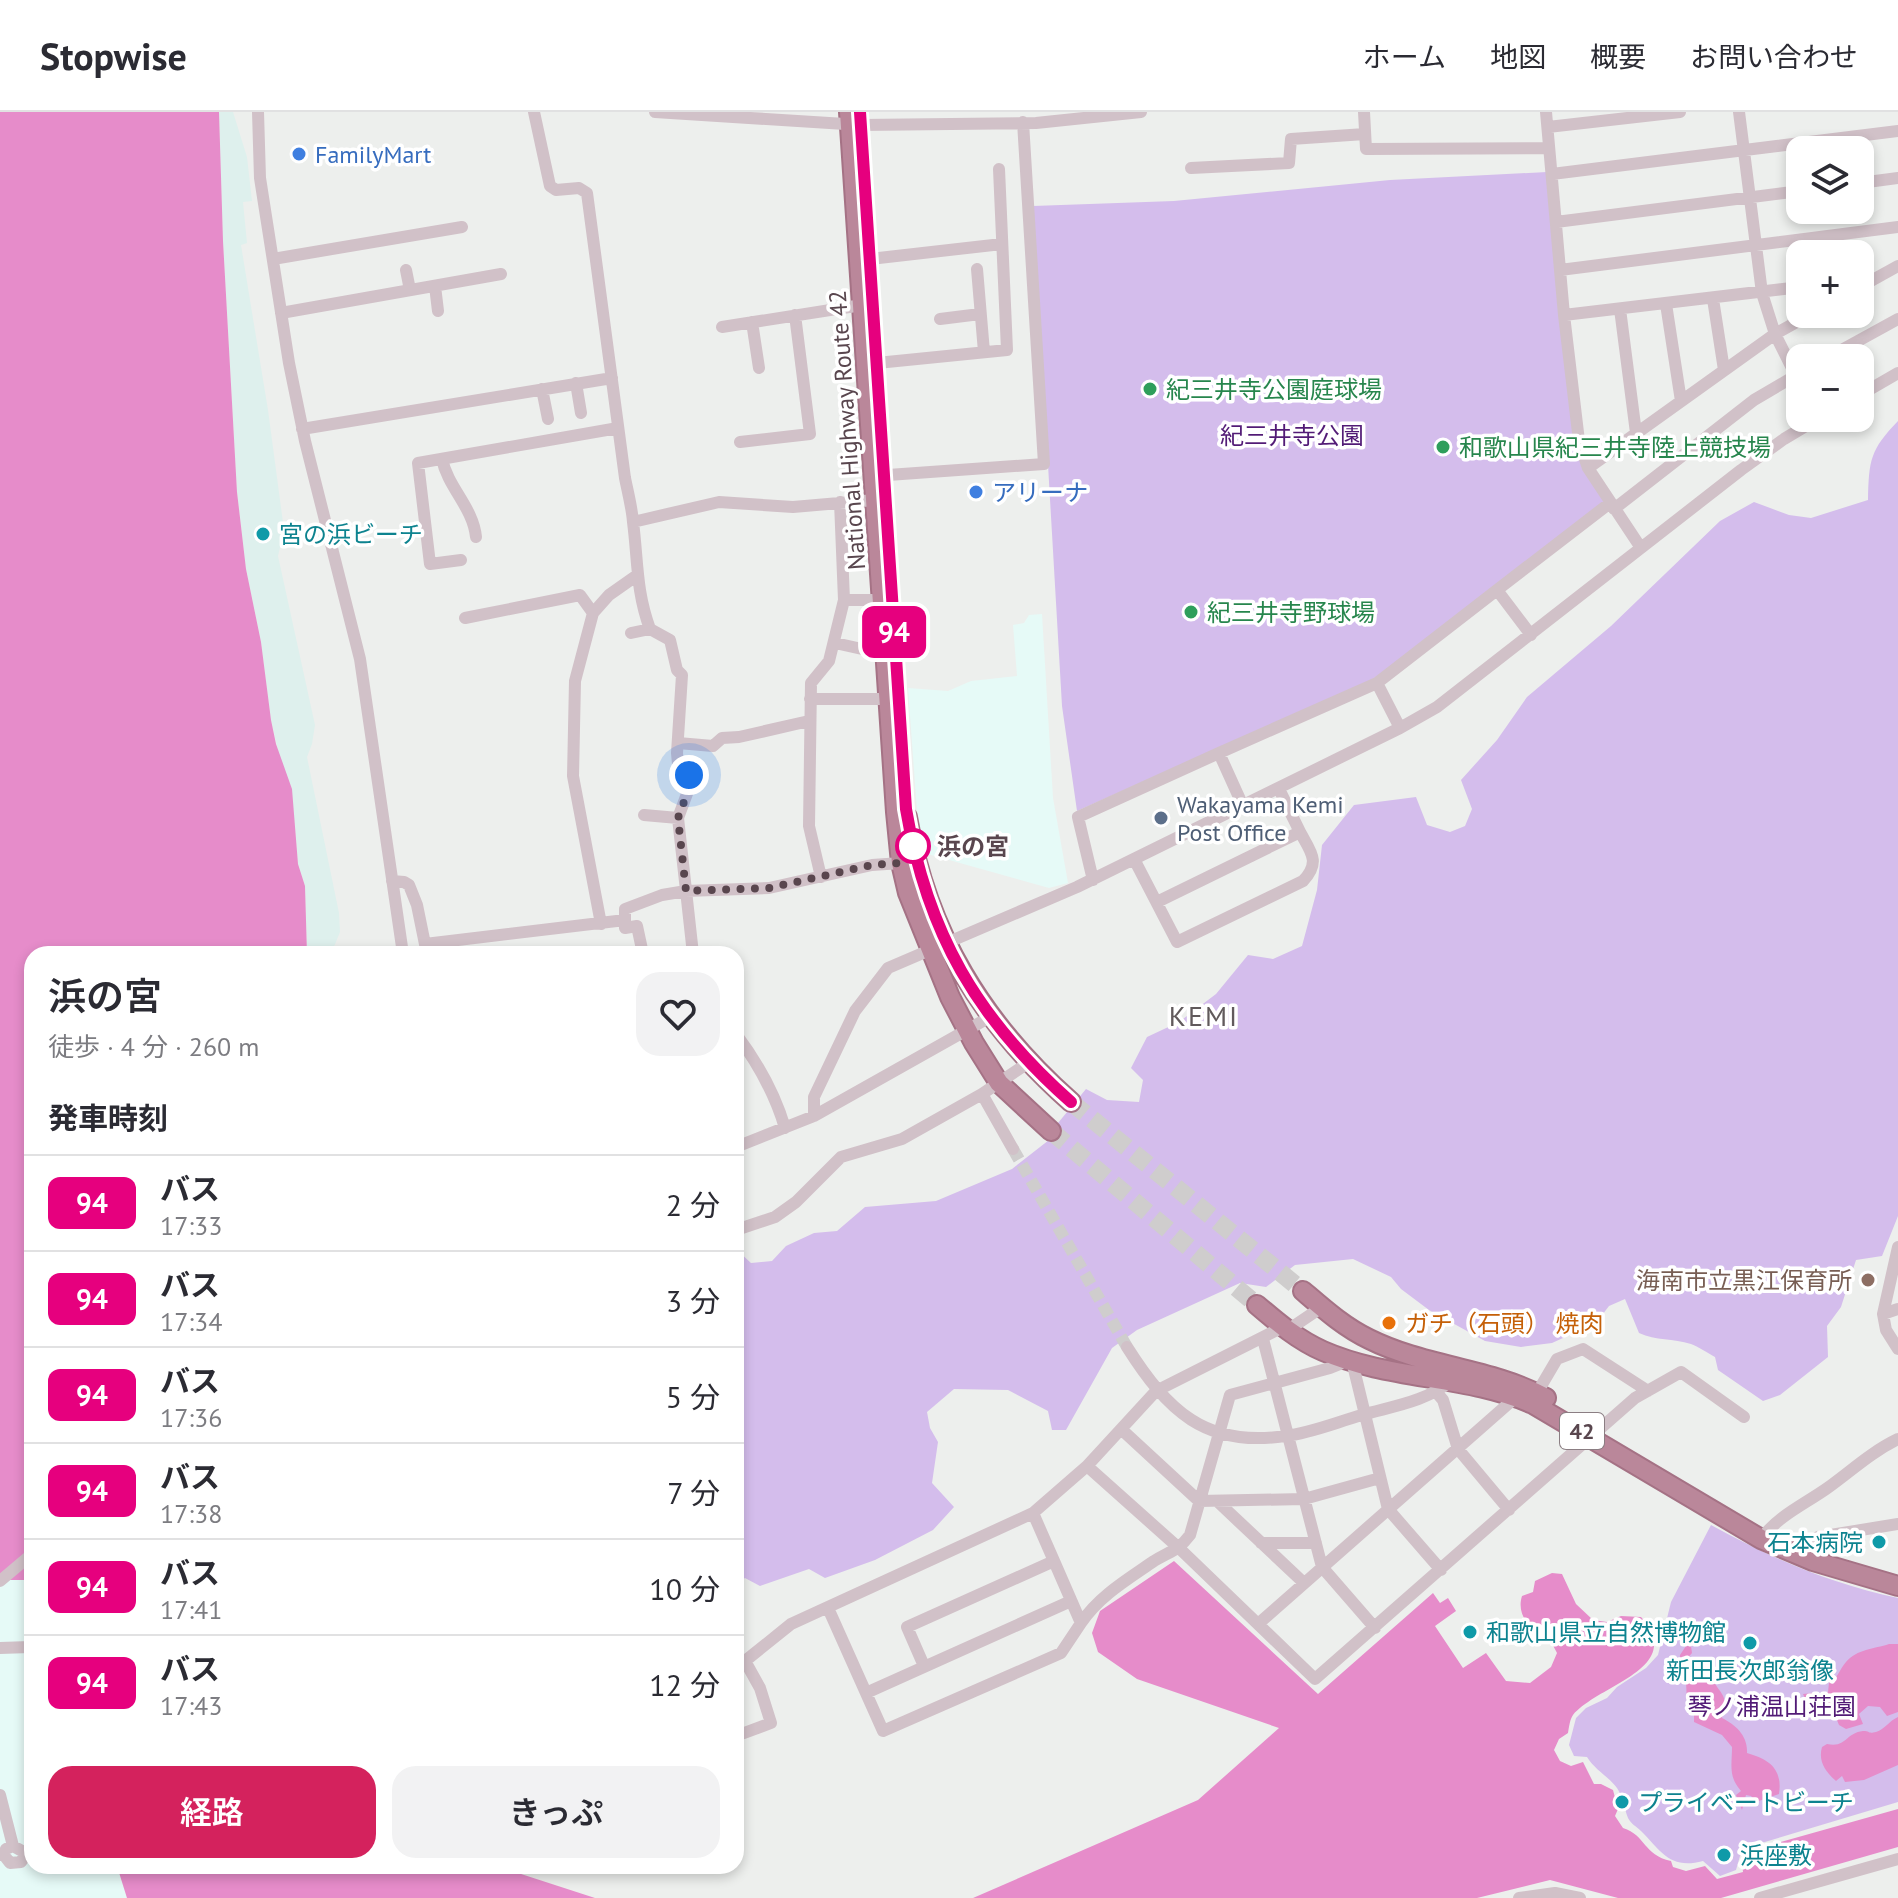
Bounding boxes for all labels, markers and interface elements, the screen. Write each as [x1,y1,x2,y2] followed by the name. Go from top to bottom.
[40,31,187,80] text: Stopwise
[1363,38,1446,75] text: ホーム
[1490,38,1546,75] text: 地図
[1590,38,1646,75] text: 概要
[1690,38,1858,75] text: お問い合わせ
[1786,136,1874,432] map controls
[1786,136,1874,224] button: layers
[315,139,431,170] place label: FamilyMart
[290,145,308,163] marker: FamilyMart
[1786,240,1874,328] button: +
[822,289,872,571] street label: National Highway Route 42
[1786,344,1874,432] button: −
[1166,374,1382,405] place label: 紀三井寺公園庭球場
[1141,380,1159,398] marker: 紀三井寺公園庭球場
[1220,420,1364,451] park label: 紀三井寺公園
[1459,432,1771,463] place label: 和歌山県紀三井寺陸上競技場
[1434,438,1452,456] marker: 和歌山県紀三井寺陸上競技場
[992,477,1088,508] place label: アリーナ
[967,483,985,501] marker: アリーナ
[279,519,423,550] place label: 宮の浜ビーチ
[254,525,272,543] marker: 宮の浜ビーチ
[1207,597,1375,628] place label: 紀三井寺野球場
[1182,603,1200,621] marker: 紀三井寺野球場
[858,606,930,658] line badge: 94
[878,613,910,650] text: 94
[669,755,709,795] your location
[1177,789,1344,848] place label: Wakayama Kemi Post Office
[1152,809,1170,827] marker: Wakayama Kemi Post Office
[896,829,930,863] marker: 浜の宮
[937,831,1009,862] place label: 浜の宮
[48,971,162,1020] text: 浜の宮
[636,972,720,1056] button: heart
[1169,997,1239,1034] district label: KEMI
[48,1030,259,1063] text: 徒歩 · 4 分 · 260 m
[48,1098,168,1137] text: 発車時刻
[160,1169,220,1208] text: バス
[76,1184,108,1221] text: 94
[666,1185,720,1224] text: 2 分
[160,1209,222,1242] text: 17:33
[160,1265,220,1304] text: バス
[1636,1265,1852,1296] place label: 海南市立黒江保育所
[1859,1271,1877,1289] marker: 海南市立黒江保育所
[76,1280,108,1317] text: 94
[666,1281,720,1320] text: 3 分
[160,1305,222,1338] text: 17:34
[1405,1308,1603,1339] place label: ガチ（石頭） 焼肉
[1380,1314,1398,1332] marker: ガチ（石頭） 焼肉
[160,1361,220,1400] text: バス
[76,1376,108,1413] text: 94
[666,1377,720,1416] text: 5 分
[160,1401,222,1434] text: 17:36
[1560,1413,1604,1449] road number: 42
[160,1457,220,1496] text: バス
[76,1472,108,1509] text: 94
[667,1473,720,1512] text: 7 分
[160,1497,222,1530] text: 17:38
[1767,1527,1863,1558] place label: 石本病院
[1870,1533,1888,1551] marker: 石本病院
[160,1553,220,1592] text: バス
[76,1568,108,1605] text: 94
[649,1569,720,1608] text: 10 分
[160,1593,222,1626] text: 17:41
[1486,1617,1726,1648] place label: 和歌山県立自然博物館
[1461,1623,1479,1641] marker: 和歌山県立自然博物館
[1741,1634,1759,1652] marker: 新田長次郎翁像
[160,1649,220,1688] text: バス
[1666,1655,1834,1686] place label: 新田長次郎翁像
[76,1664,108,1701] text: 94
[649,1665,720,1704] text: 12 分
[160,1689,222,1722] text: 17:43
[1688,1691,1856,1722] park label: 琴ノ浦温山荘園
[48,1766,376,1858] button: 経路
[392,1766,720,1858] button: きっぷ
[1638,1787,1854,1818] place label: プライベートビーチ
[1613,1793,1631,1811] marker: プライベートビーチ
[1740,1840,1812,1871] place label: 浜座敷
[1715,1846,1733,1864] marker: 浜座敷

